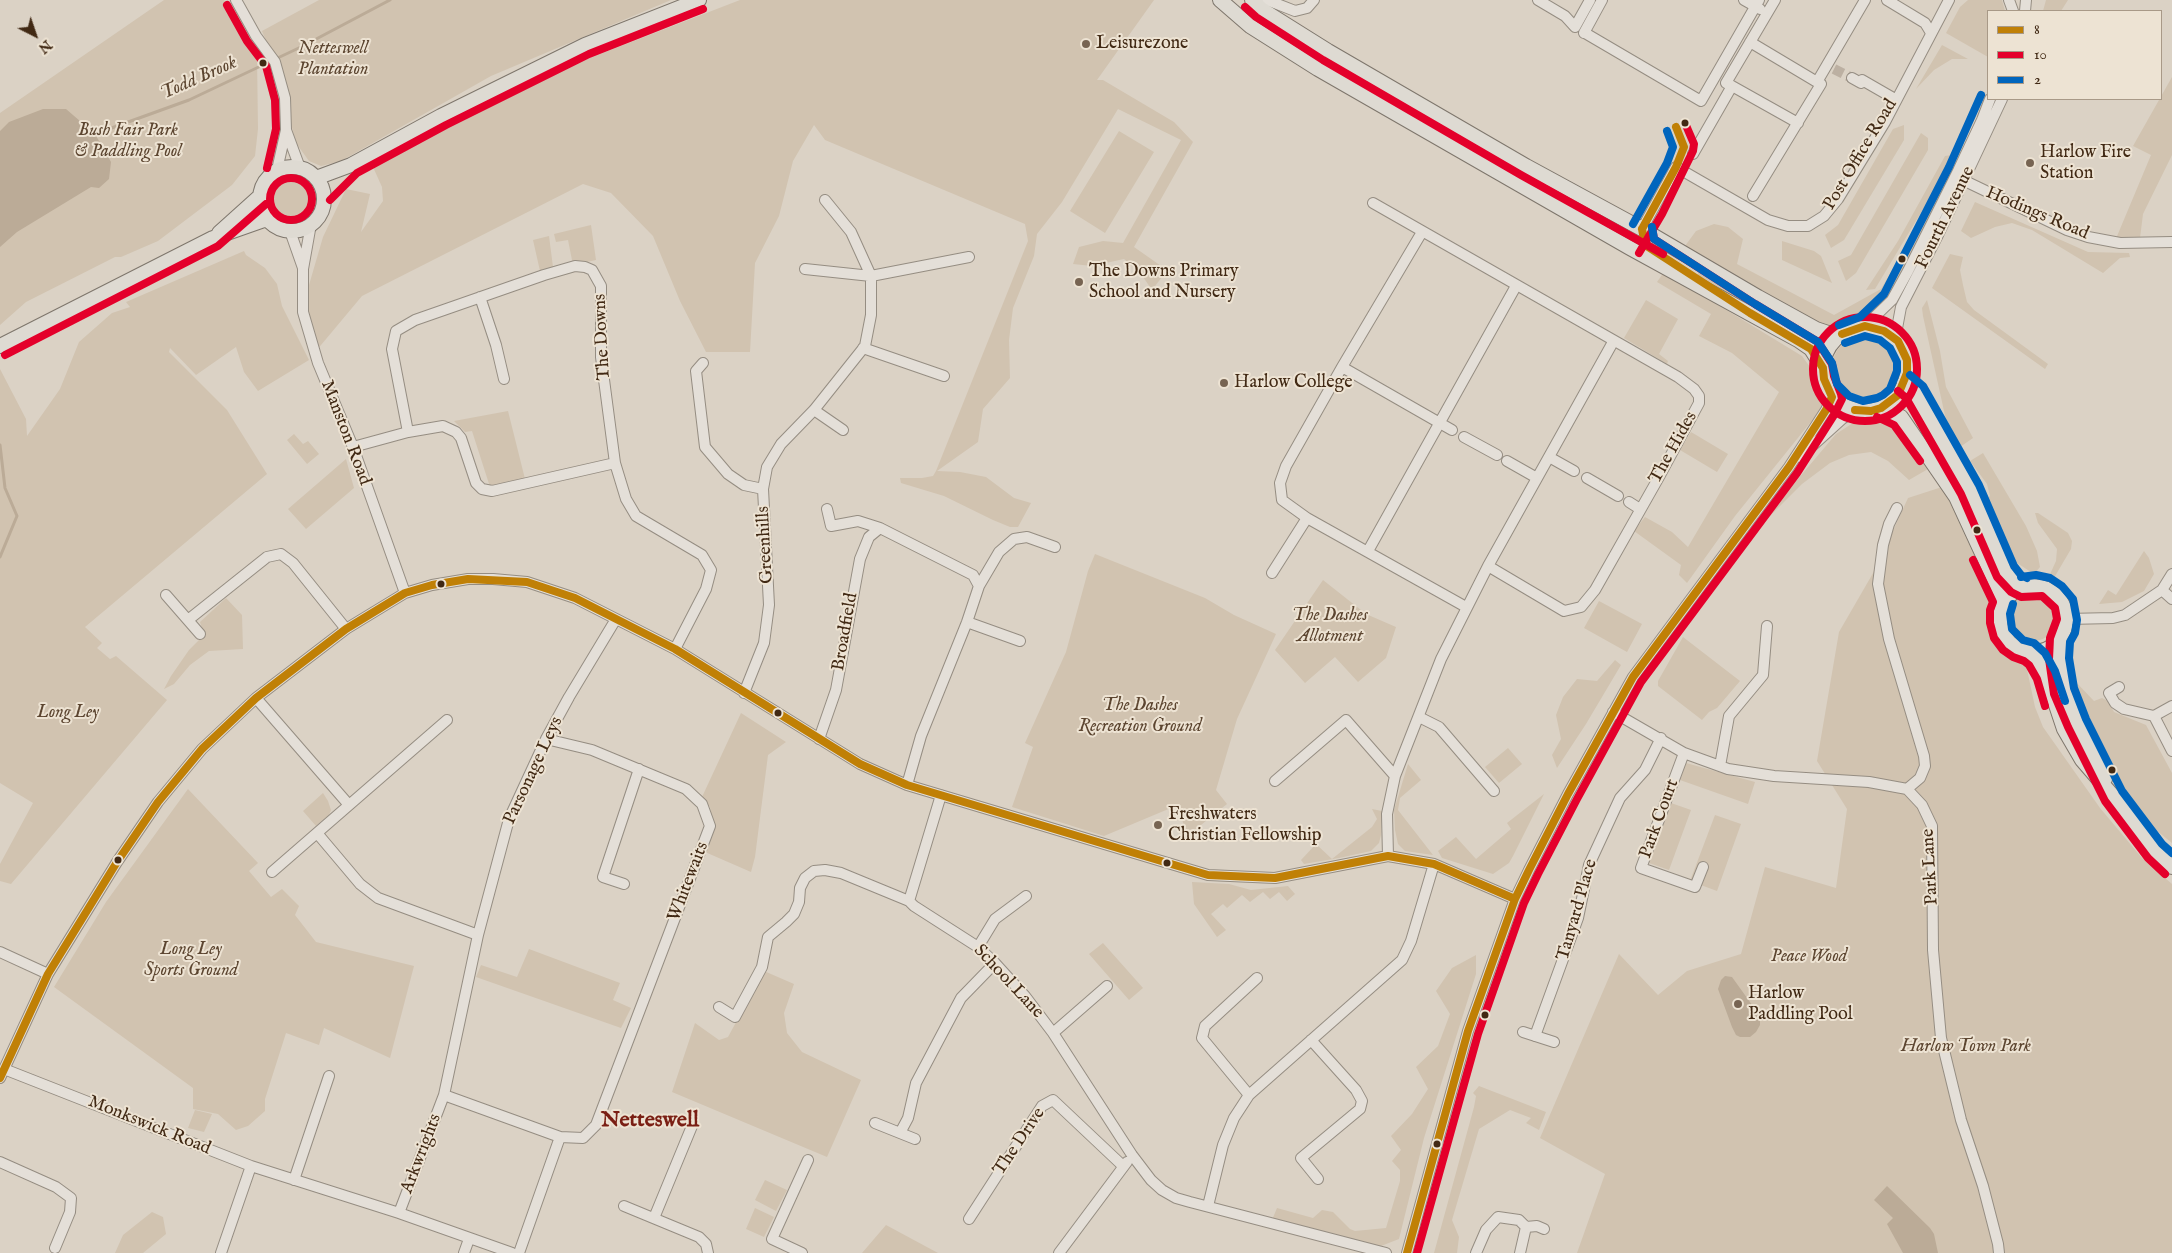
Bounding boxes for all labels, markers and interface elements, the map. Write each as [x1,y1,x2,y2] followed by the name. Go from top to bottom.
[10,10,60,60] north arrow
[1987,10,2162,100] legend
[2034,20,2040,39] text: 8
[1096,33,1188,55] place label: Leisurezone
[34,36,55,57] text: N
[298,38,368,80] park label: Netteswell Plantation
[1080,38,1092,50] marker: Leisurezone
[2034,45,2047,64] text: 10
[157,52,241,106] water label: Todd Brook
[258,58,268,68] unlabelled marker
[2034,70,2041,89] text: 2
[1819,96,1903,214] street label: Post Office Road
[1680,118,1690,128] unlabelled marker
[74,120,182,162] park label: Bush Fair Park & Paddling Pool
[2040,142,2131,184] place label: Harlow Fire Station
[2024,157,2036,169] marker: Harlow Fire Station
[1912,163,1980,273] street label: Fourth Avenue
[1982,183,2092,245] street label: Hodings Road
[1897,254,1907,264] unlabelled marker
[1089,261,1239,304] place label: The Downs Primary School and Nursery
[1073,276,1085,288] marker: The Downs Primary School and Nursery
[590,293,616,381] street label: The Downs
[1234,372,1352,394] place label: Harlow College
[1218,377,1230,389] marker: Harlow College
[315,378,375,488] street label: Manston Road
[1645,408,1703,488] street label: The Hides
[753,506,779,584] street label: Greenhills
[1972,525,1982,535] unlabelled marker
[436,579,446,589] unlabelled marker
[829,591,863,673] street label: Broadfield
[1292,605,1368,648] park label: The Dashes Allotment
[1078,695,1202,738] park label: The Dashes Recreation Ground
[37,702,99,724] park label: Long Ley
[773,708,783,718] unlabelled marker
[500,714,568,828] street label: Parsonage Leys
[2107,765,2117,775] unlabelled marker
[1636,776,1684,862] street label: Park Court
[1168,804,1322,846] place label: Freshwaters Christian Fellowship
[1152,819,1164,831] marker: Freshwaters Christian Fellowship
[1918,828,1944,906] street label: Park Lane
[664,839,714,925] street label: Whitewaits
[113,855,123,865] unlabelled marker
[1553,857,1603,963] street label: Tanyard Place
[1162,858,1172,868] unlabelled marker
[144,939,238,982] park label: Long Ley Sports Ground
[968,941,1048,1023] street label: School Lane
[1771,946,1847,968] park label: Peace Wood
[1748,983,1853,1026] place label: Harlow Paddling Pool
[1732,998,1744,1010] marker: Harlow Paddling Pool
[1480,1010,1490,1020] unlabelled marker
[1901,1036,2031,1058] park label: Harlow Town Park
[84,1092,214,1160] street label: Monkswick Road
[990,1104,1050,1180] street label: The Drive
[601,1108,699,1134] district label: Netteswell
[397,1111,447,1197] street label: Arkwrights
[1432,1139,1442,1149] unlabelled marker

